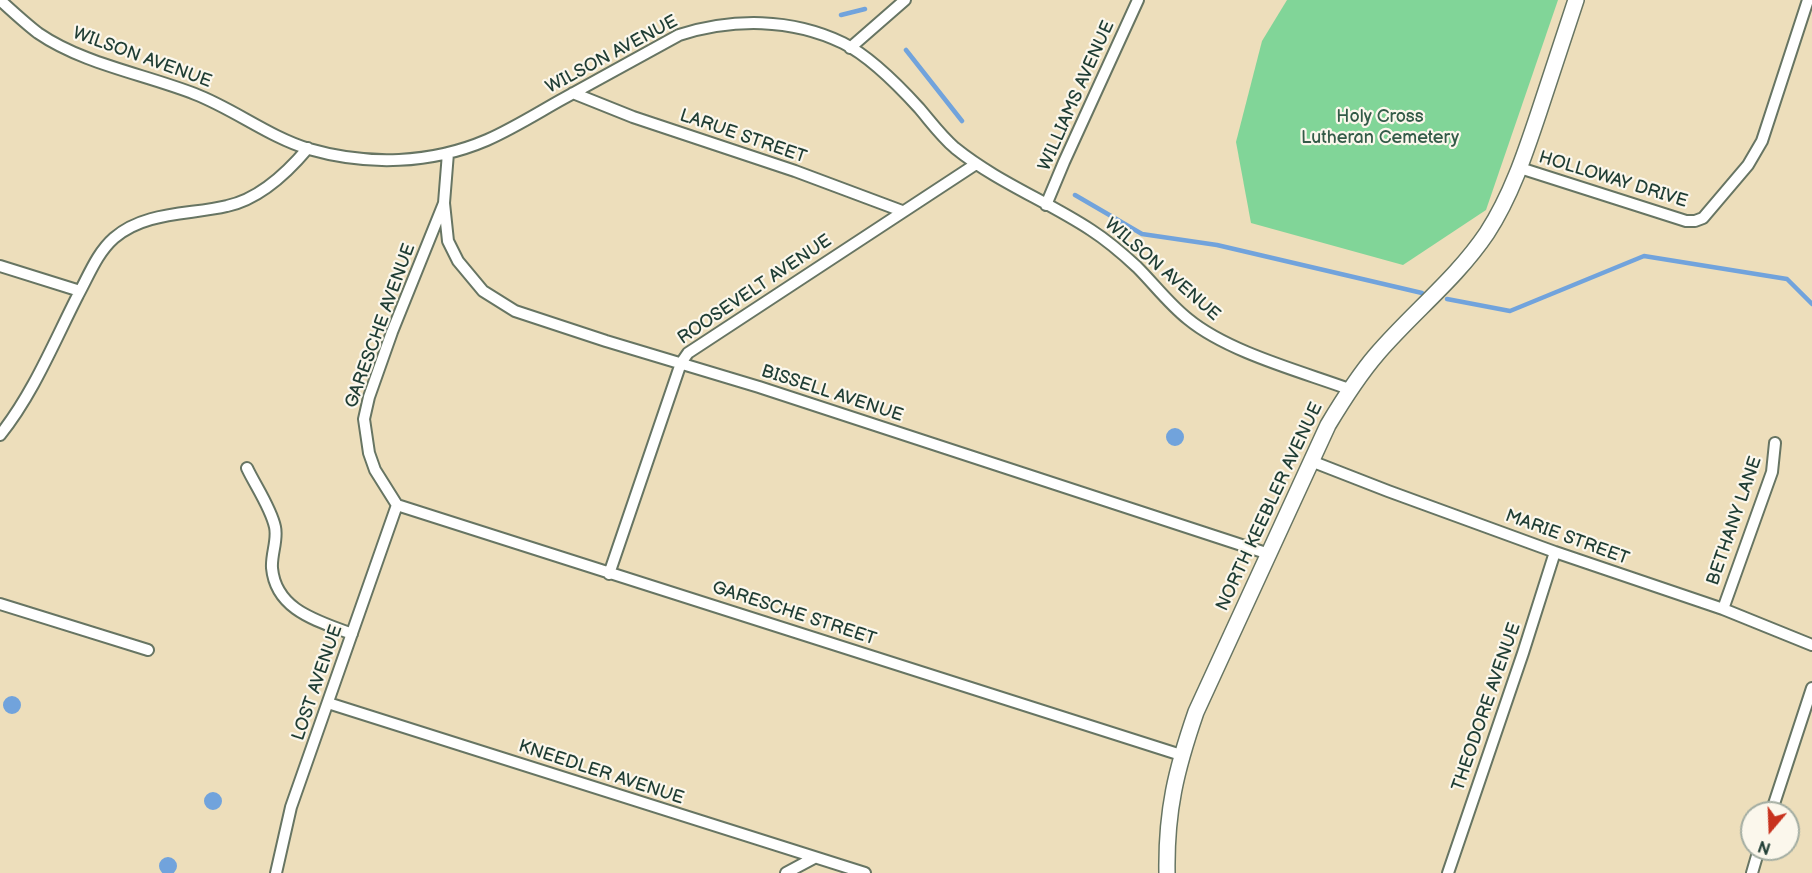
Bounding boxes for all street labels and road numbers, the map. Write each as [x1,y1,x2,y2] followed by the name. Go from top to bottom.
[542,11,682,99] street label: WILSON AVENUE
[1034,18,1120,174] street label: WILLIAMS AVENUE
[70,23,214,93] street label: WILSON AVENUE
[677,105,809,169] street label: LARUE STREET
[1536,147,1690,213] street label: HOLLOWAY DRIVE
[1100,214,1224,326] street label: WILSON AVENUE
[674,230,836,350] street label: ROOSEVELT AVENUE
[341,241,421,411] street label: GARESCHE AVENUE
[758,361,906,427] street label: BISSELL AVENUE
[1212,399,1328,615] street label: NORTH KEEBLER AVENUE
[1703,454,1767,588] street label: BETHANY LANE
[1502,506,1632,570] street label: MARIE STREET
[709,577,879,651] street label: GARESCHE STREET
[1448,620,1526,794] street label: THEODORE AVENUE
[288,622,348,744] street label: LOST AVENUE
[515,736,687,810] street label: KNEEDLER AVENUE

